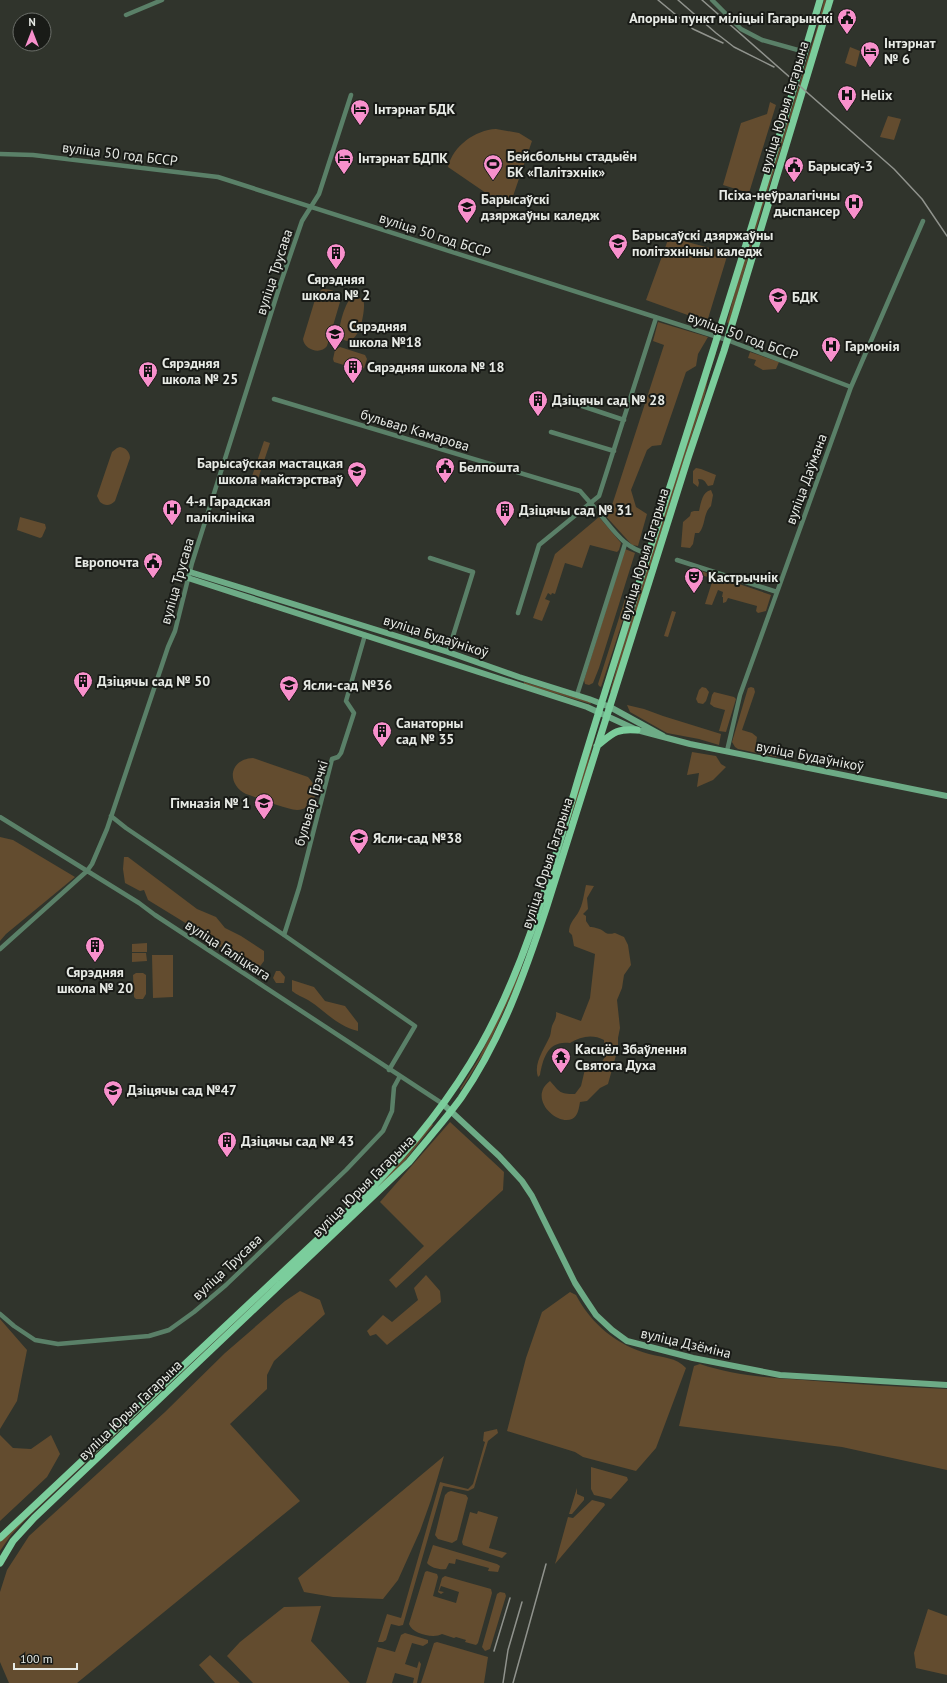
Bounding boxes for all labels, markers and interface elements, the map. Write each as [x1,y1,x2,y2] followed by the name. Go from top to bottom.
[836,7,858,35] public building icon: Апорны пункт міліцыі Гагарынскі
[629,9,833,27] place label: Апорны пункт міліцыі Гагарынскі
[12,12,52,52] north arrow
[28,15,36,29] text: N
[884,34,936,68] place label: Інтэрнат № 6
[755,39,813,175] street label: вуліца Юрыя Гагарына
[859,40,881,68] hotel icon: Інтэрнат № 6
[836,84,858,112] hospital icon: Helix
[861,86,893,104] place label: Helix
[349,98,371,126] hotel icon: Інтэрнат БДК
[374,100,455,118] place label: Інтэрнат БДК
[61,138,179,170] street label: вуліца 50 год БССР
[333,147,355,175] hotel icon: Інтэрнат БДПК
[507,147,637,181] place label: Бейсбольны стадыён БК «Палітэхнік»
[358,149,448,167] place label: Інтэрнат БДПК
[482,153,504,181] sports icon: Бейсбольны стадыён БК «Палітэхнік»
[783,155,805,183] public building icon: Барысаў-3
[808,157,873,175] place label: Барысаў-3
[719,186,840,220] place label: Псіха-неўралагічны дыспансер
[480,190,600,224] place label: Барысаўскі дзяржаўны каледж
[843,192,865,220] hospital icon: Псіха-неўралагічны дыспансер
[456,196,478,224] school or university icon: Барысаўскі дзяржаўны каледж
[377,208,493,262] street label: вуліца 50 год БССР
[632,226,774,260] place label: Барысаўскі дзяржаўны політэхнічны каледж
[252,227,296,317] street label: вуліца Трусава
[607,232,629,260] school or university icon: Барысаўскі дзяржаўны політэхнічны каледж
[325,242,347,270] building icon: Сярэдняя школа № 2
[302,270,370,304] place label: Сярэдняя школа № 2
[767,286,789,314] school or university icon: БДК
[792,288,819,306] place label: БДК
[685,308,801,364] street label: вуліца 50 год БССР
[349,317,422,351] place label: Сярэдняя школа №18
[324,323,346,351] school or university icon: Сярэдняя школа №18
[820,335,842,363] hospital icon: Гармонія
[845,337,899,355] place label: Гармонія
[162,354,238,388] place label: Сярэдняя школа № 25
[342,356,364,384] building icon: Сярэдняя школа № 18
[367,358,505,376] place label: Сярэдняя школа № 18
[137,360,159,388] building icon: Сярэдняя школа № 25
[527,389,549,417] building icon: Дзіцячы сад № 28
[552,391,665,409] place label: Дзіцячы сад № 28
[358,405,472,455] street label: бульвар Камарова
[781,431,831,527] street label: вуліца Даўмана
[197,454,343,488] place label: Барысаўская мастацкая школа майстэрстваў
[434,456,456,484] public building icon: Белпошта
[459,458,520,476] place label: Белпошта
[346,460,368,488] school or university icon: Барысаўская мастацкая школа майстэрстваў
[615,486,673,622] street label: вуліца Юрыя Гагарына
[186,492,271,526] place label: 4-я Гарадская паліклініка
[161,498,183,526] hospital icon: 4-я Гарадская паліклініка
[494,499,516,527] building icon: Дзіцячы сад № 31
[519,501,632,519] place label: Дзіцячы сад № 31
[156,536,198,626] street label: вуліца Трусава
[142,551,164,579] public building icon: Европочта
[75,553,139,571] place label: Европочта
[683,566,705,594] theatre icon: Кастрычнік
[708,568,778,586] place label: Кастрычнік
[381,611,491,662] street label: вуліца Будаўнікоў
[72,670,94,698] building icon: Дзіцячы сад № 50
[97,672,210,690] place label: Дзіцячы сад № 50
[278,674,300,702] school or university icon: Ясли-сад №36
[303,676,392,694] place label: Ясли-сад №36
[396,714,464,748] place label: Санаторны сад № 35
[371,720,393,748] building icon: Санаторны сад № 35
[755,737,866,775] street label: вуліца Будаўнікоў
[290,758,332,848] street label: бульвар Грэчкі
[253,792,275,820] school or university icon: Гімназія № 1
[170,794,250,812] place label: Гімназія № 1
[517,795,577,931] street label: вуліца Юрыя Гагарына
[348,827,370,855] school or university icon: Ясли-сад №38
[373,829,462,847] place label: Ясли-сад №38
[182,916,274,984] street label: вуліца Галіцкага
[84,935,106,963] building icon: Сярэдняя школа № 20
[57,963,133,997] place label: Сярэдняя школа № 20
[575,1040,687,1074] place label: Касцёл Збаўлення Святога Духа
[550,1046,572,1074] temple icon: Касцёл Збаўлення Святога Духа
[102,1079,124,1107] school or university icon: Дзіцячы сад №47
[127,1081,237,1099] place label: Дзіцячы сад №47
[216,1130,238,1158] building icon: Дзіцячы сад № 43
[308,1131,418,1241] street label: вуліца Юрыя Гагарына
[241,1132,354,1150] place label: Дзіцячы сад № 43
[188,1230,266,1304] street label: вуліца Трусава
[639,1324,733,1362] street label: вуліца Дзёміна
[74,1356,186,1464] street label: вуліца Юрыя Гагарына
[14,1645,77,1671] scale bar
[20,1651,53,1666] text: 100 m

